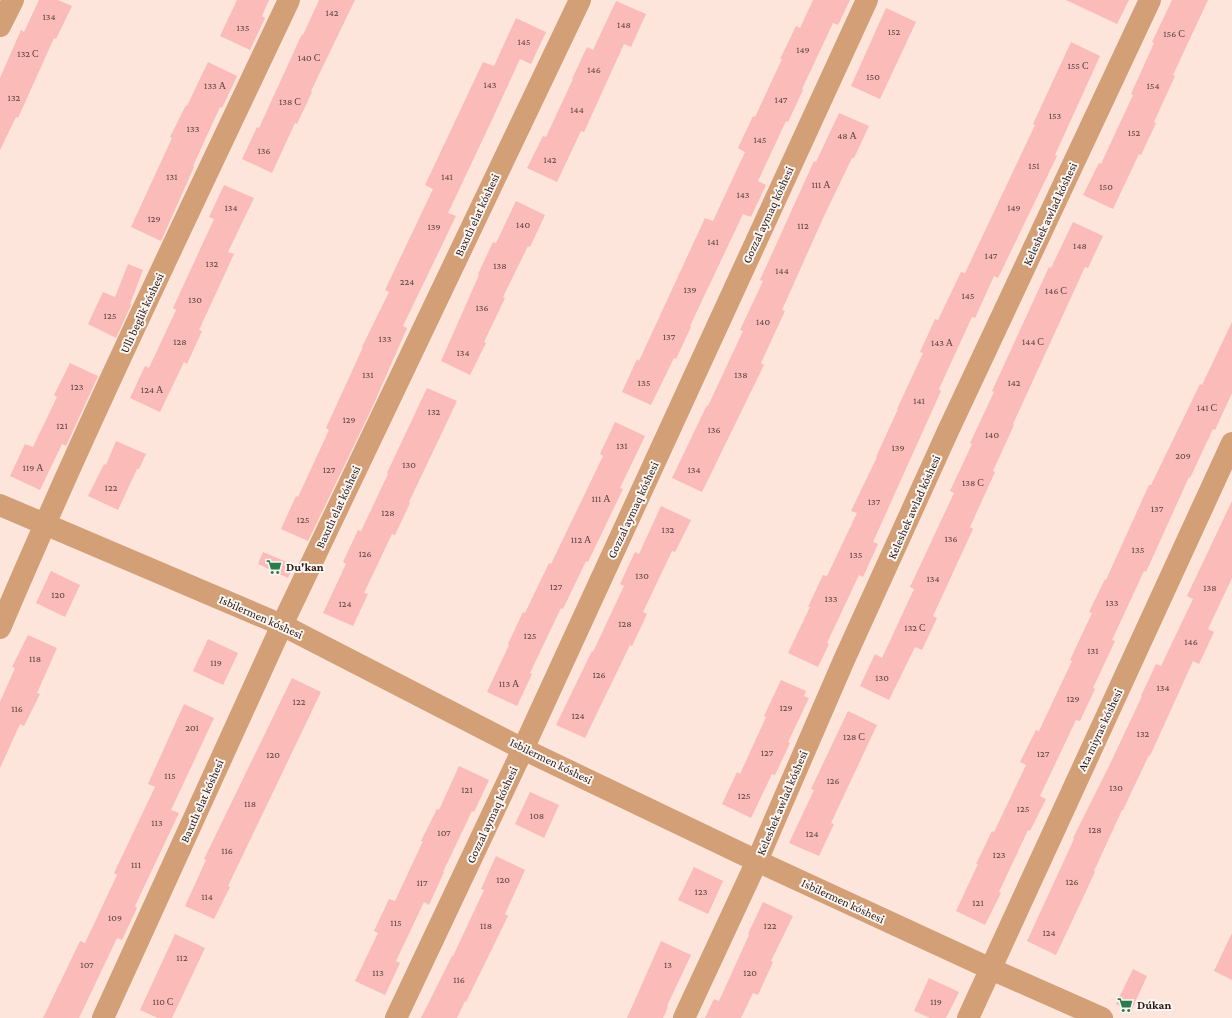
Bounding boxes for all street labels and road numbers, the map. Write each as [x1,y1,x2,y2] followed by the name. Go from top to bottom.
[1020,160,1080,268] street label: Keleshek awlad kóshesi
[739,164,797,266] street label: Gozzal aymaq kóshesi
[452,171,502,259] street label: Baxıtlı elat kóshesi
[117,271,167,355] street label: Ullı beglik kóshesi
[885,453,943,561] street label: Keleshek awlad kóshesi
[604,459,662,561] street label: Gozzal aymaq kóshesi
[313,463,363,551] street label: Baxıtlı elat kóshesi
[217,592,305,642] street label: Isbilermen kóshesi
[1075,687,1125,773] street label: Ata miyras kóshesi
[508,735,594,787] street label: Isbilermen kóshesi
[754,749,810,857] street label: Keleshek awlad kóshesi
[177,757,227,845] street label: Baxıtlı elat kóshesi
[463,764,521,866] street label: Gozzal aymaq kóshesi
[799,876,887,926] street label: Isbilermen kóshesi

